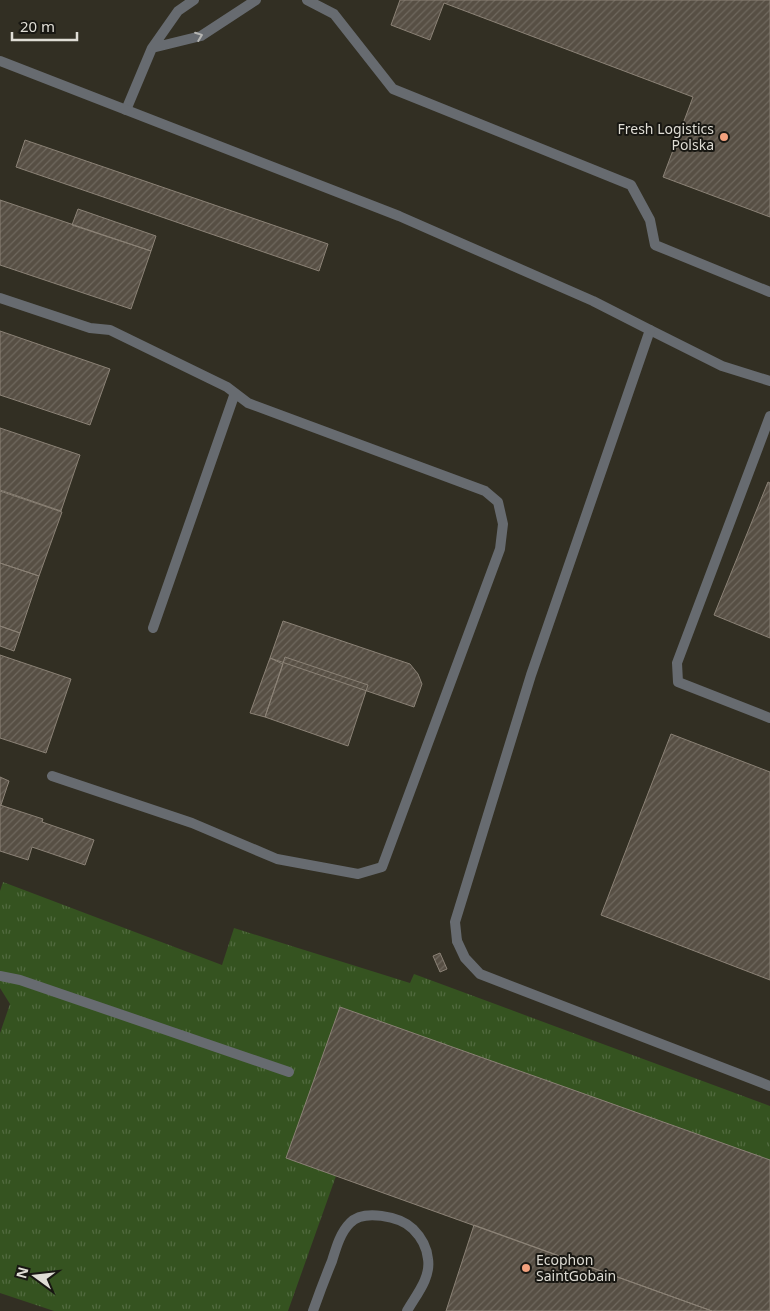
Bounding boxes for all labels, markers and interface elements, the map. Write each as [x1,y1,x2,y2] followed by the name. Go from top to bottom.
[12,10,78,42] scale bar
[20,16,55,36] text: 20 m
[194,32,203,42] one-way arrow
[618,119,714,154] place label: Fresh Logistics Polska
[718,131,730,143] marker: Fresh Logistics Polska
[536,1250,616,1285] place label: Ecophon SaintGobain
[10,1251,60,1301] north arrow
[520,1262,532,1274] marker: Ecophon SaintGobain
[11,1265,33,1280] text: N

